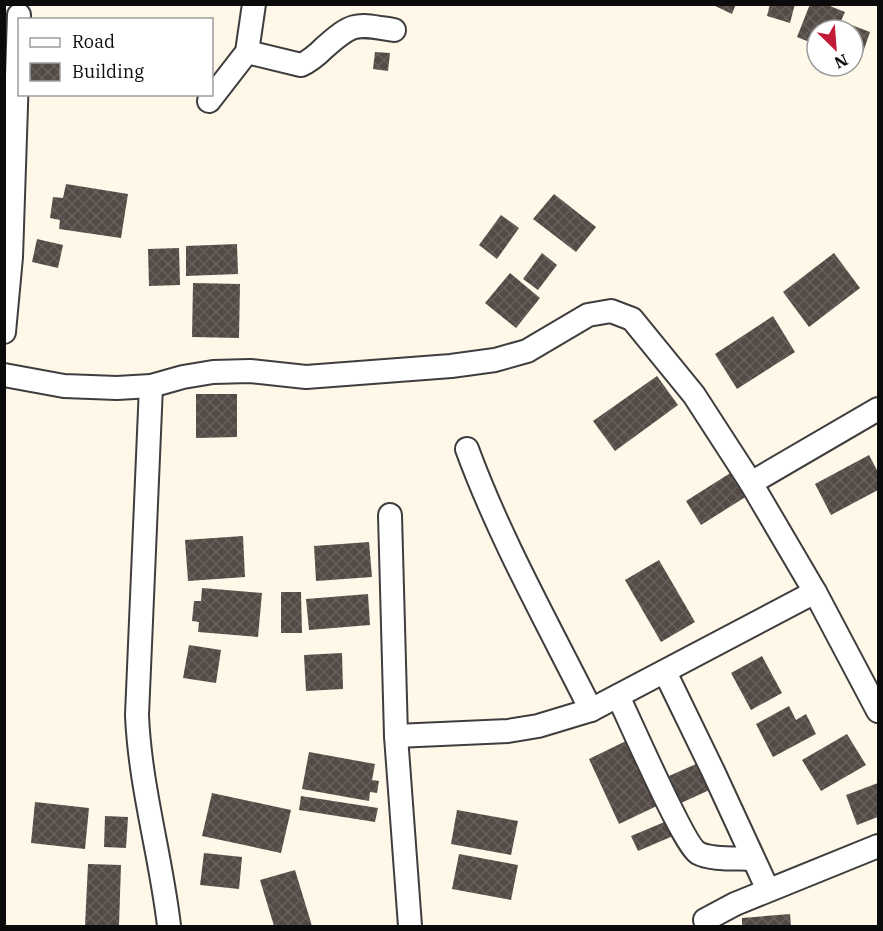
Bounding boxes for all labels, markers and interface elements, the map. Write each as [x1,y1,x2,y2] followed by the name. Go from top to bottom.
[18,18,213,96] legend
[805,18,865,78] north arrow
[72,30,115,53] text: Road
[831,50,851,73] text: N
[72,60,144,83] text: Building

